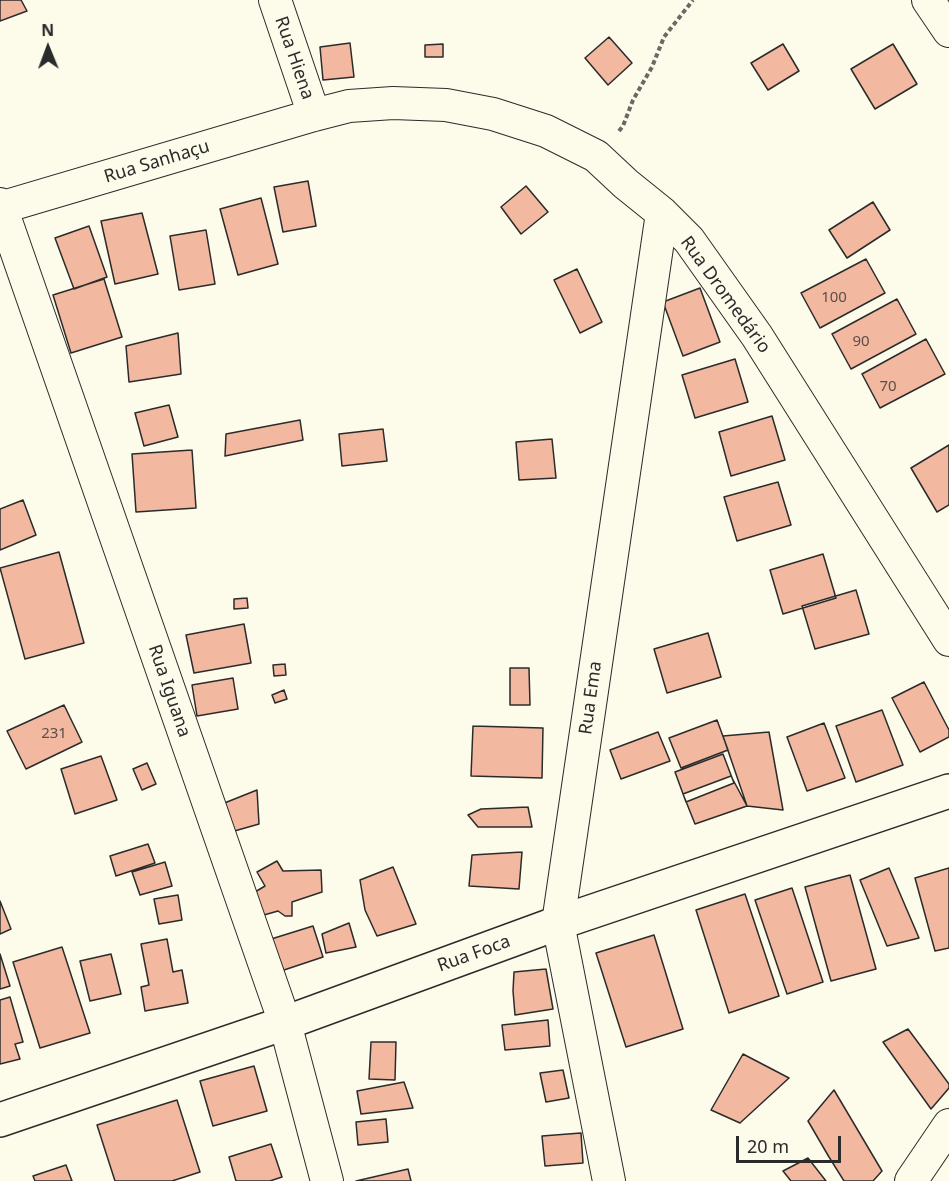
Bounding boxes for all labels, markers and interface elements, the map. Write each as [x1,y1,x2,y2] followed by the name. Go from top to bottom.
[270,14,318,102] street label: Rua Hiena
[18,18,78,78] north arrow
[41,19,54,41] text: N
[102,136,212,188] street label: Rua Sanhaçu
[675,232,775,358] street label: Rua Dromedário
[821,289,847,307] house number: 100
[852,333,870,351] house number: 90
[879,378,897,396] house number: 70
[143,642,195,740] street label: Rua Iguana
[575,660,607,736] street label: Rua Ema
[41,725,67,743] house number: 231
[435,931,513,977] street label: Rua Foca
[739,1124,844,1162] scale bar
[747,1134,789,1158] text: 20 m

